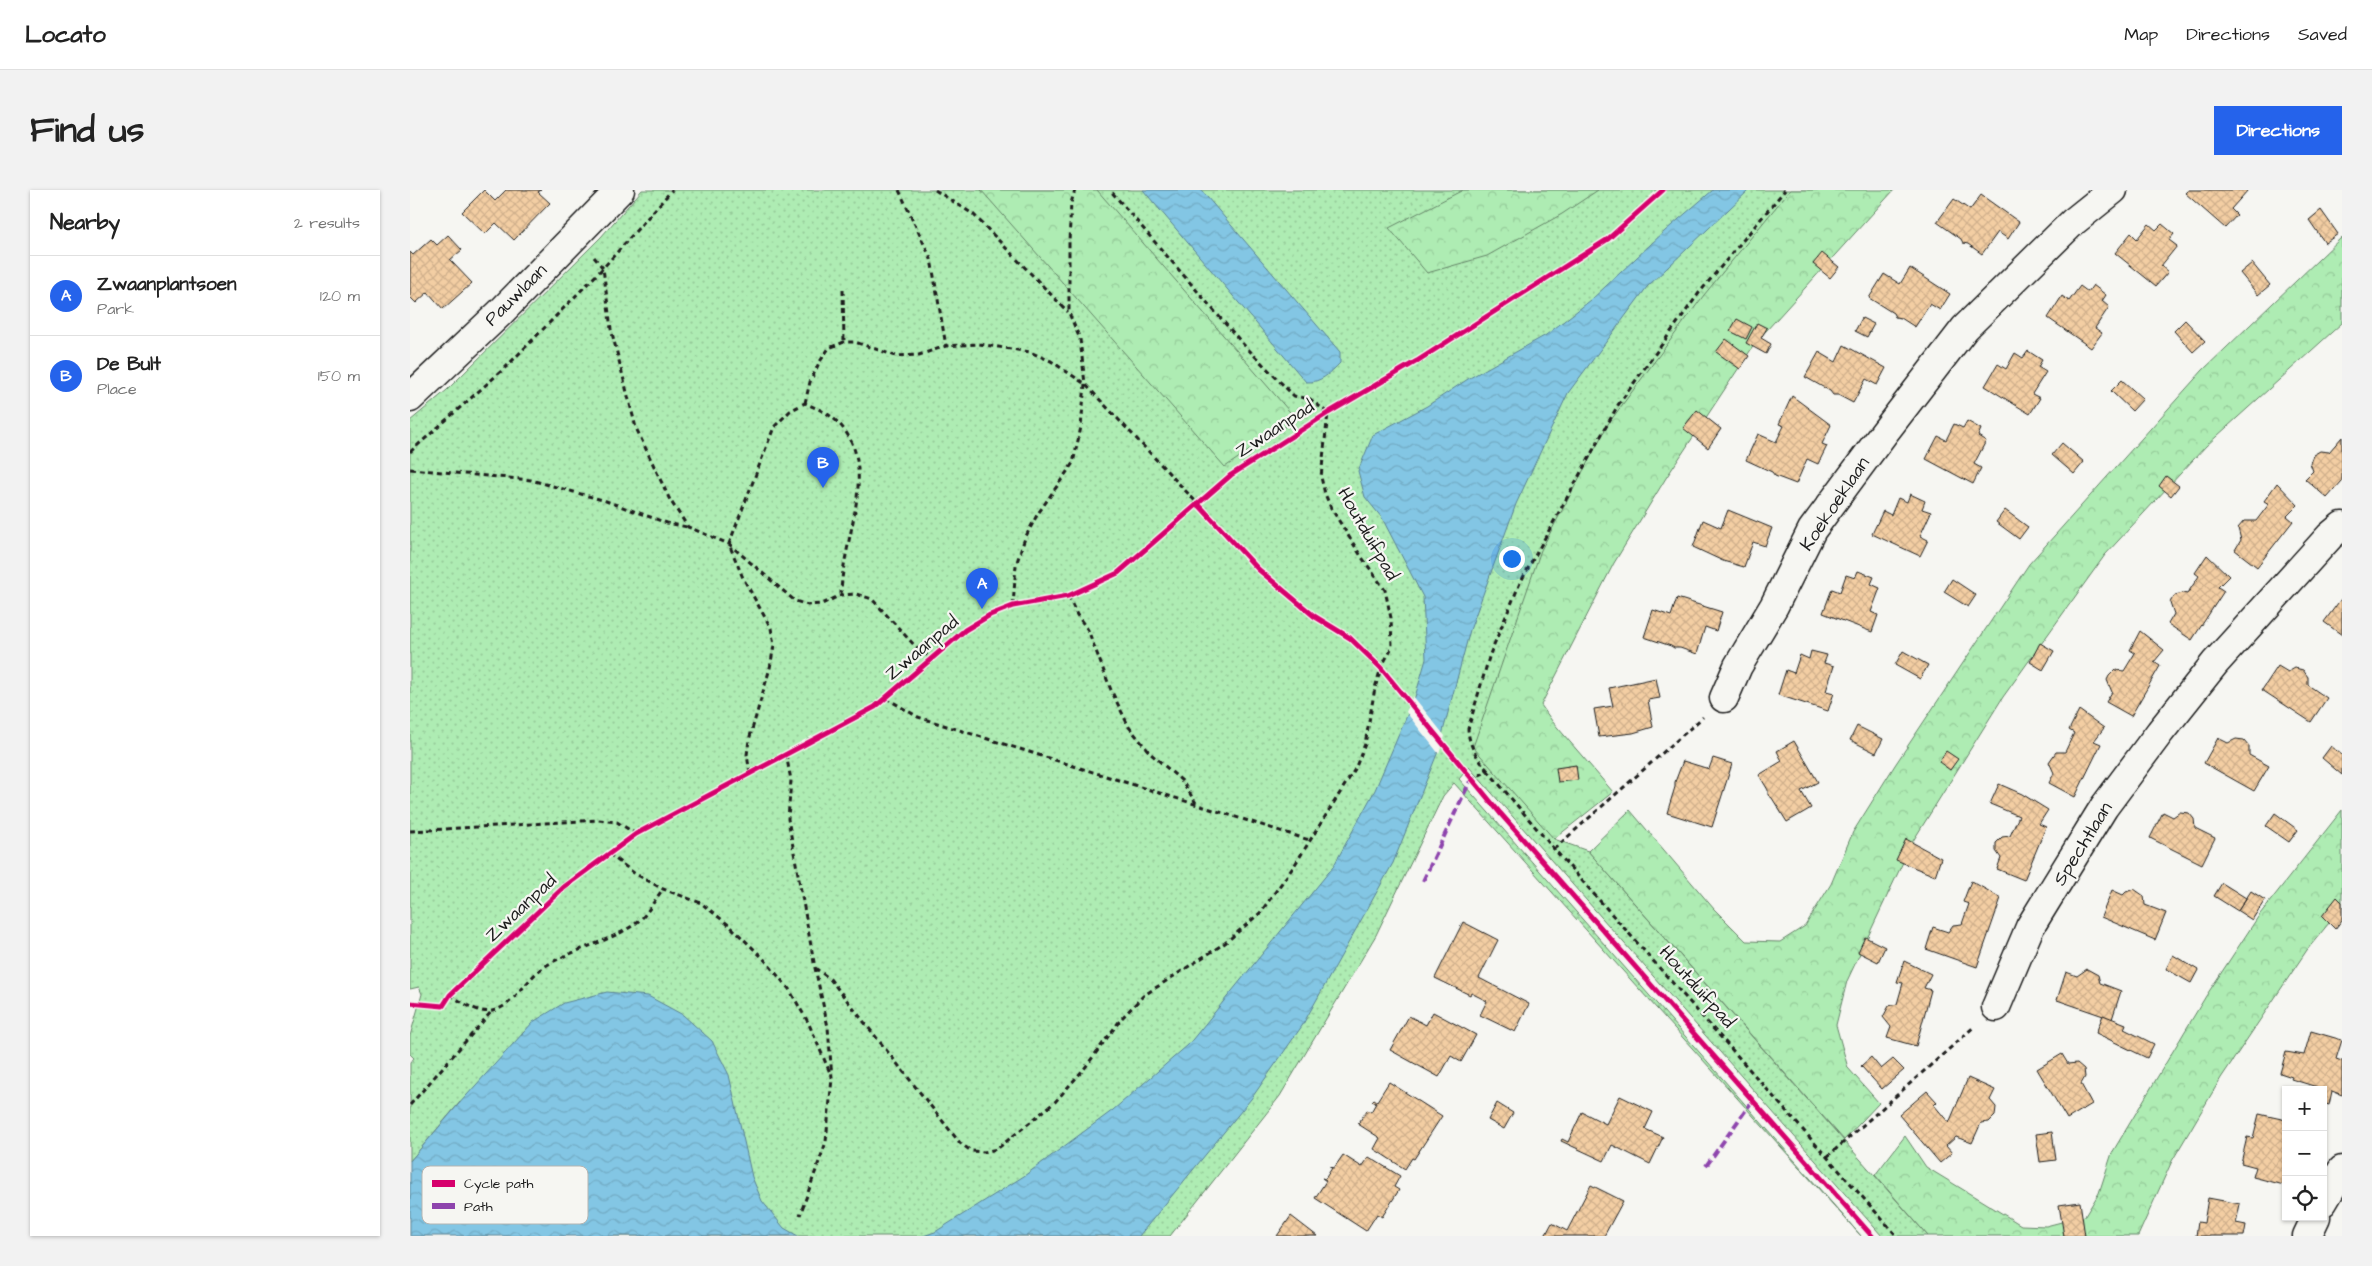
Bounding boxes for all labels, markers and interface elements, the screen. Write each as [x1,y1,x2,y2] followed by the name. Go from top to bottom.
[25,18,106,52] text: Locato
[2124,22,2158,47] text: Map
[2186,22,2270,47] text: Directions
[2298,22,2347,47] text: Saved
[30,106,144,155] text: Find us
[2214,106,2342,155] button: Directions
[50,208,120,237] text: Nearby
[294,212,360,234] text: 2 results
[479,258,553,332] street label: Pauwlaan
[97,271,237,298] text: Zwaanplantsoen
[61,285,71,307] text: A
[320,285,360,307] text: 120 m
[97,298,134,320] text: Park
[97,351,161,378] text: De Bult
[60,365,72,387] text: B
[318,365,360,387] text: 150 m
[97,378,137,400] text: Place
[1230,393,1320,465] street label: Zwaanpad
[807,447,839,488] pin: B
[1793,451,1877,557] street label: Koekoeklaan
[1331,483,1406,586] street label: Houtduifpad
[1499,546,1525,572] your location
[966,568,998,609] pin: A
[879,609,965,687] street label: Zwaanpad
[2047,797,2119,891] street label: Spechtlaan
[479,868,563,948] street label: Zwaanpad
[1652,940,1742,1035] street label: Houtduifpad
[2282,1086,2327,1221] map controls
[2282,1086,2327,1131] button: +
[2282,1131,2327,1176] button: −
[422,1166,588,1224] legend
[464,1174,533,1194] text: Cycle path
[2282,1176,2327,1221] button: locate
[464,1197,493,1217] text: Path

